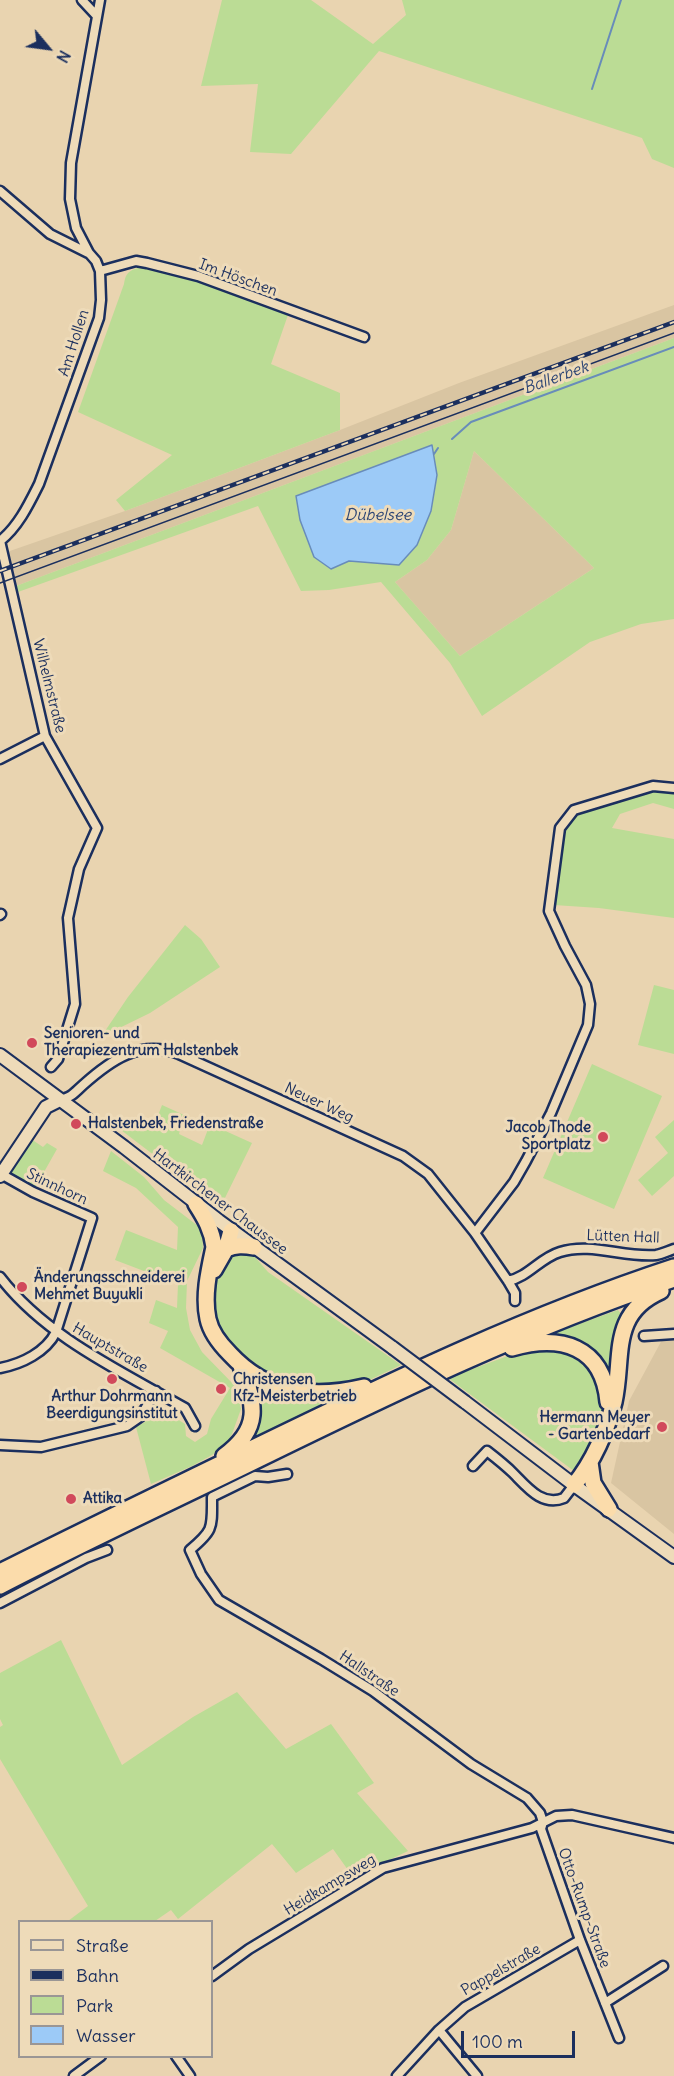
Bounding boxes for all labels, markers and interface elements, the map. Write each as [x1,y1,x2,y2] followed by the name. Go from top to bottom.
[18,18,78,78] north arrow
[52,47,75,66] text: N
[196,255,280,301] street label: Im Höschen
[55,307,93,379] street label: Am Hollen
[521,357,591,399] water label: Ballerbek
[345,505,411,525] water label: Dübelsee
[29,637,69,735] street label: Wilhelmstraße
[44,1025,238,1060] place label: Senioren- und Therapiezentrum Halstenbek
[25,1036,39,1050] marker: Senioren- und Therapiezentrum Halstenbek
[282,1079,356,1127] street label: Neuer Weg
[88,1115,263,1133] place label: Halstenbek, Friedenstraße
[69,1117,83,1131] marker: Halstenbek, Friedenstraße
[505,1119,591,1154] place label: Jacob Thode Sportplatz
[596,1130,610,1144] marker: Jacob Thode Sportplatz
[149,1145,291,1259] street label: Hartkirchener Chaussee
[23,1165,91,1209] street label: Stinnhorn
[586,1227,660,1247] street label: Lütten Hall
[34,1269,185,1304] place label: Änderungsschneiderei Mehmet Buyukli
[15,1280,29,1294] marker: Änderungsschneiderei Mehmet Buyukli
[69,1319,151,1377] street label: Hauptstraße
[233,1371,357,1406] place label: Christensen Kfz-Meisterbetrieb
[105,1372,119,1386] marker: Arthur Dohrmann Beerdigungsinstitut
[214,1382,228,1396] marker: Christensen Kfz-Meisterbetrieb
[46,1388,178,1423] place label: Arthur Dohrmann Beerdigungsinstitut
[540,1409,650,1444] place label: Hermann Meyer - Gartenbedarf
[655,1420,669,1434] marker: Hermann Meyer - Gartenbedarf
[83,1490,122,1508] place label: Attika
[64,1492,78,1506] marker: Attika
[335,1647,403,1701] street label: Hallstraße
[554,1846,614,1970] street label: Otto-Rump-Straße
[281,1851,379,1919] street label: Heidkampsweg
[18,1920,213,2058] legend
[76,1934,129,1957] text: Straße
[458,1940,544,2000] street label: Pappelstraße
[76,1964,119,1987] text: Bahn
[76,1994,113,2017] text: Park
[464,2019,578,2057] scale bar
[76,2024,135,2047] text: Wasser
[472,2030,523,2053] text: 100 m

